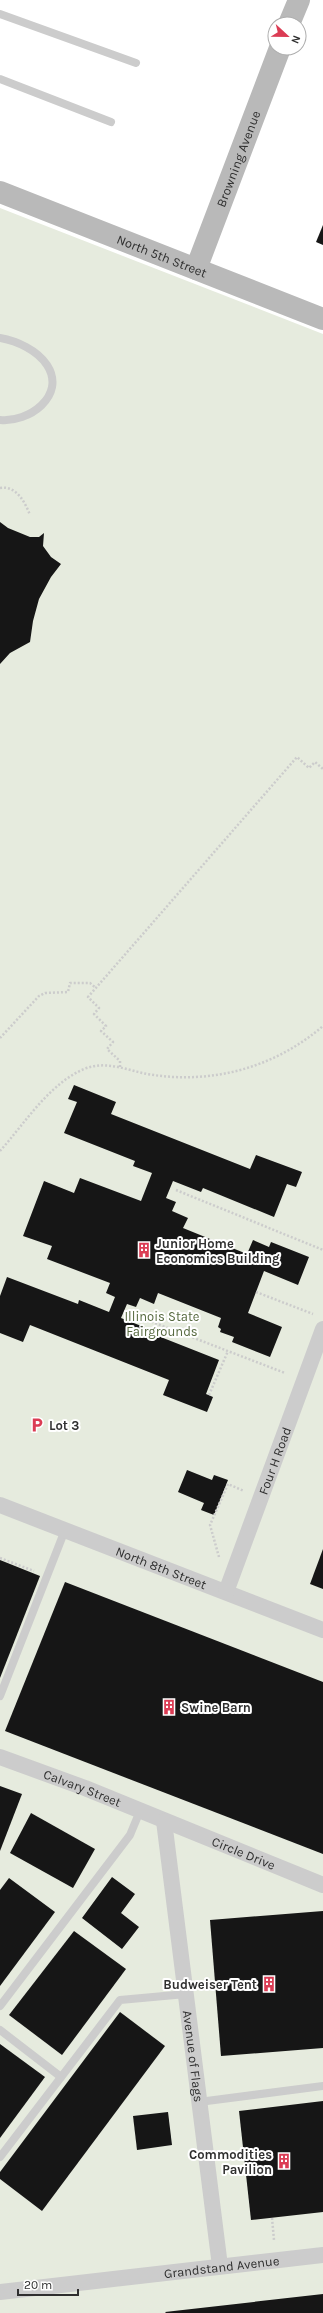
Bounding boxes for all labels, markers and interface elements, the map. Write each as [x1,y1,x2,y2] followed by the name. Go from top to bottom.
[267,16,307,56] north arrow
[288,33,303,46] text: N
[213,108,263,209] street label: Browning Avenue
[115,231,209,280] street label: North 5th Street
[156,1236,280,1266] place label: Junior Home Economics Building
[135,1241,153,1259] building icon: Junior Home Economics Building
[124,1309,200,1339] park label: Illinois State Fairgrounds
[28,1416,46,1434] parking icon: Lot 3
[49,1418,79,1433] place label: Lot 3
[255,1425,294,1497] street label: Four H Road
[114,1543,209,1592] street label: North 8th Street
[160,1698,178,1716] building icon: Swine Barn
[181,1700,251,1715] place label: Swine Barn
[42,1766,124,1810] street label: Calvary Street
[210,1833,278,1872] street label: Circle Drive
[260,1975,278,1993] building icon: Budweiser Tent
[163,1977,257,1992] place label: Budweiser Tent
[180,2009,207,2103] street label: Avenue of Flags
[189,2147,272,2177] place label: Commodities Pavilion
[275,2152,293,2170] building icon: Commodities Pavilion
[163,2253,280,2281] street label: Grandstand Avenue
[18,2271,78,2297] scale bar
[24,2278,52,2292] text: 20 m

